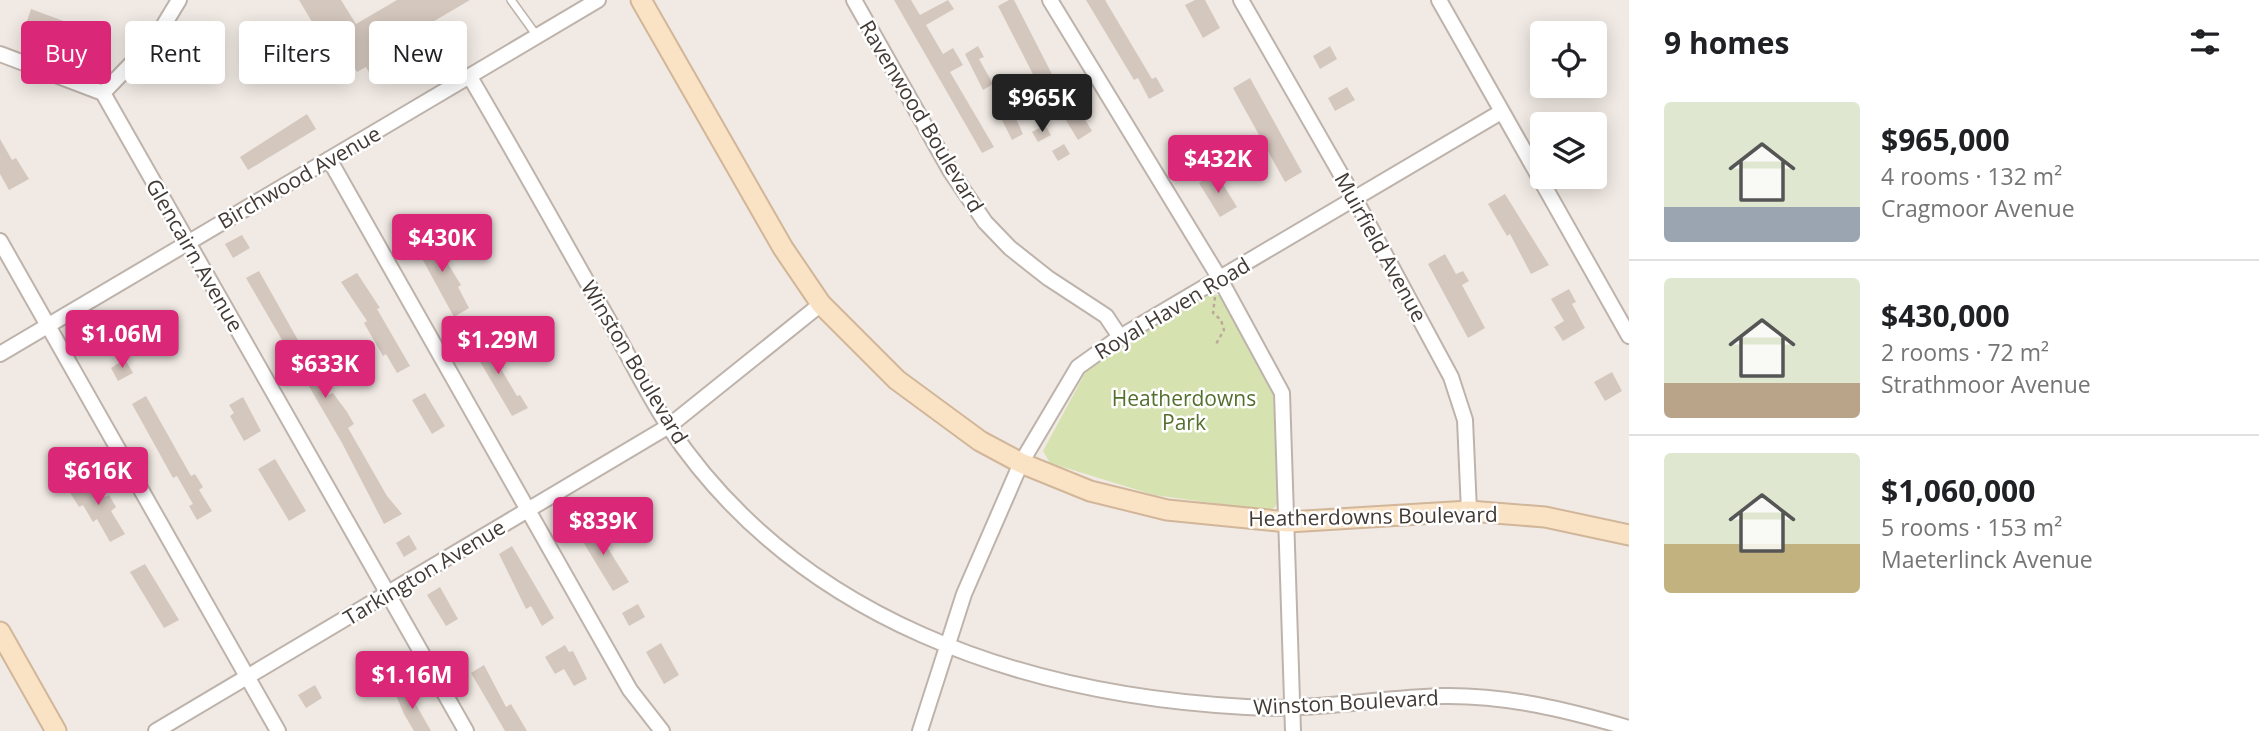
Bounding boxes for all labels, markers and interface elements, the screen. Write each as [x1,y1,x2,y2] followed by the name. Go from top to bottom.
[853,15,991,217] street label: Ravenwood Boulevard
[21,21,111,84] chip: Buy
[125,21,225,84] chip: Rent
[239,21,355,84] chip: Filters
[369,21,467,84] chip: New
[1530,21,1607,189] map controls
[1530,21,1607,98] button: locate
[1664,22,1789,63] text: 9 homes
[2186,23,2224,61] icon: filters
[993,74,1091,134] pin: $965K
[1008,81,1076,113] text: $965K
[1530,112,1607,189] button: layers
[213,119,385,235] street label: Birchwood Avenue
[1881,119,2010,160] text: $965,000
[1720,130,1804,214] icon: home
[1169,136,1267,195] pin: $432K
[1184,142,1252,174] text: $432K
[1881,160,2062,192] text: 4 rooms · 132 m²
[1328,167,1434,327] street label: Muirfield Avenue
[140,173,250,337] street label: Glencairn Avenue
[1881,192,2075,224] text: Cragmoor Avenue
[393,215,491,274] pin: $430K
[408,221,476,253] text: $430K
[1089,251,1255,365] street label: Royal Haven Road
[575,275,695,449] street label: Winston Boulevard
[1881,295,2010,336] text: $430,000
[1720,306,1804,390] icon: home
[65,310,179,370] pin: $1.06M
[441,316,555,376] pin: $1.29M
[82,317,162,349] text: $1.06M
[458,323,538,355] text: $1.29M
[1881,336,2049,368] text: 2 rooms · 72 m²
[276,340,374,400] pin: $633K
[291,347,359,379] text: $633K
[1881,368,2091,400] text: Strathmoor Avenue
[1112,384,1256,436] park label: Heatherdowns Park
[49,448,147,507] pin: $616K
[64,454,132,486] text: $616K
[1881,470,2035,511] text: $1,060,000
[1720,481,1804,565] icon: home
[554,498,652,557] pin: $839K
[1248,500,1498,532] street label: Heatherdowns Boulevard
[569,504,637,536] text: $839K
[1881,511,2062,543] text: 5 rooms · 153 m²
[338,513,510,631] street label: Tarkington Avenue
[1881,543,2093,575] text: Maeterlinck Avenue
[355,652,469,711] pin: $1.16M
[372,658,452,690] text: $1.16M
[1252,683,1440,721] street label: Winston Boulevard

